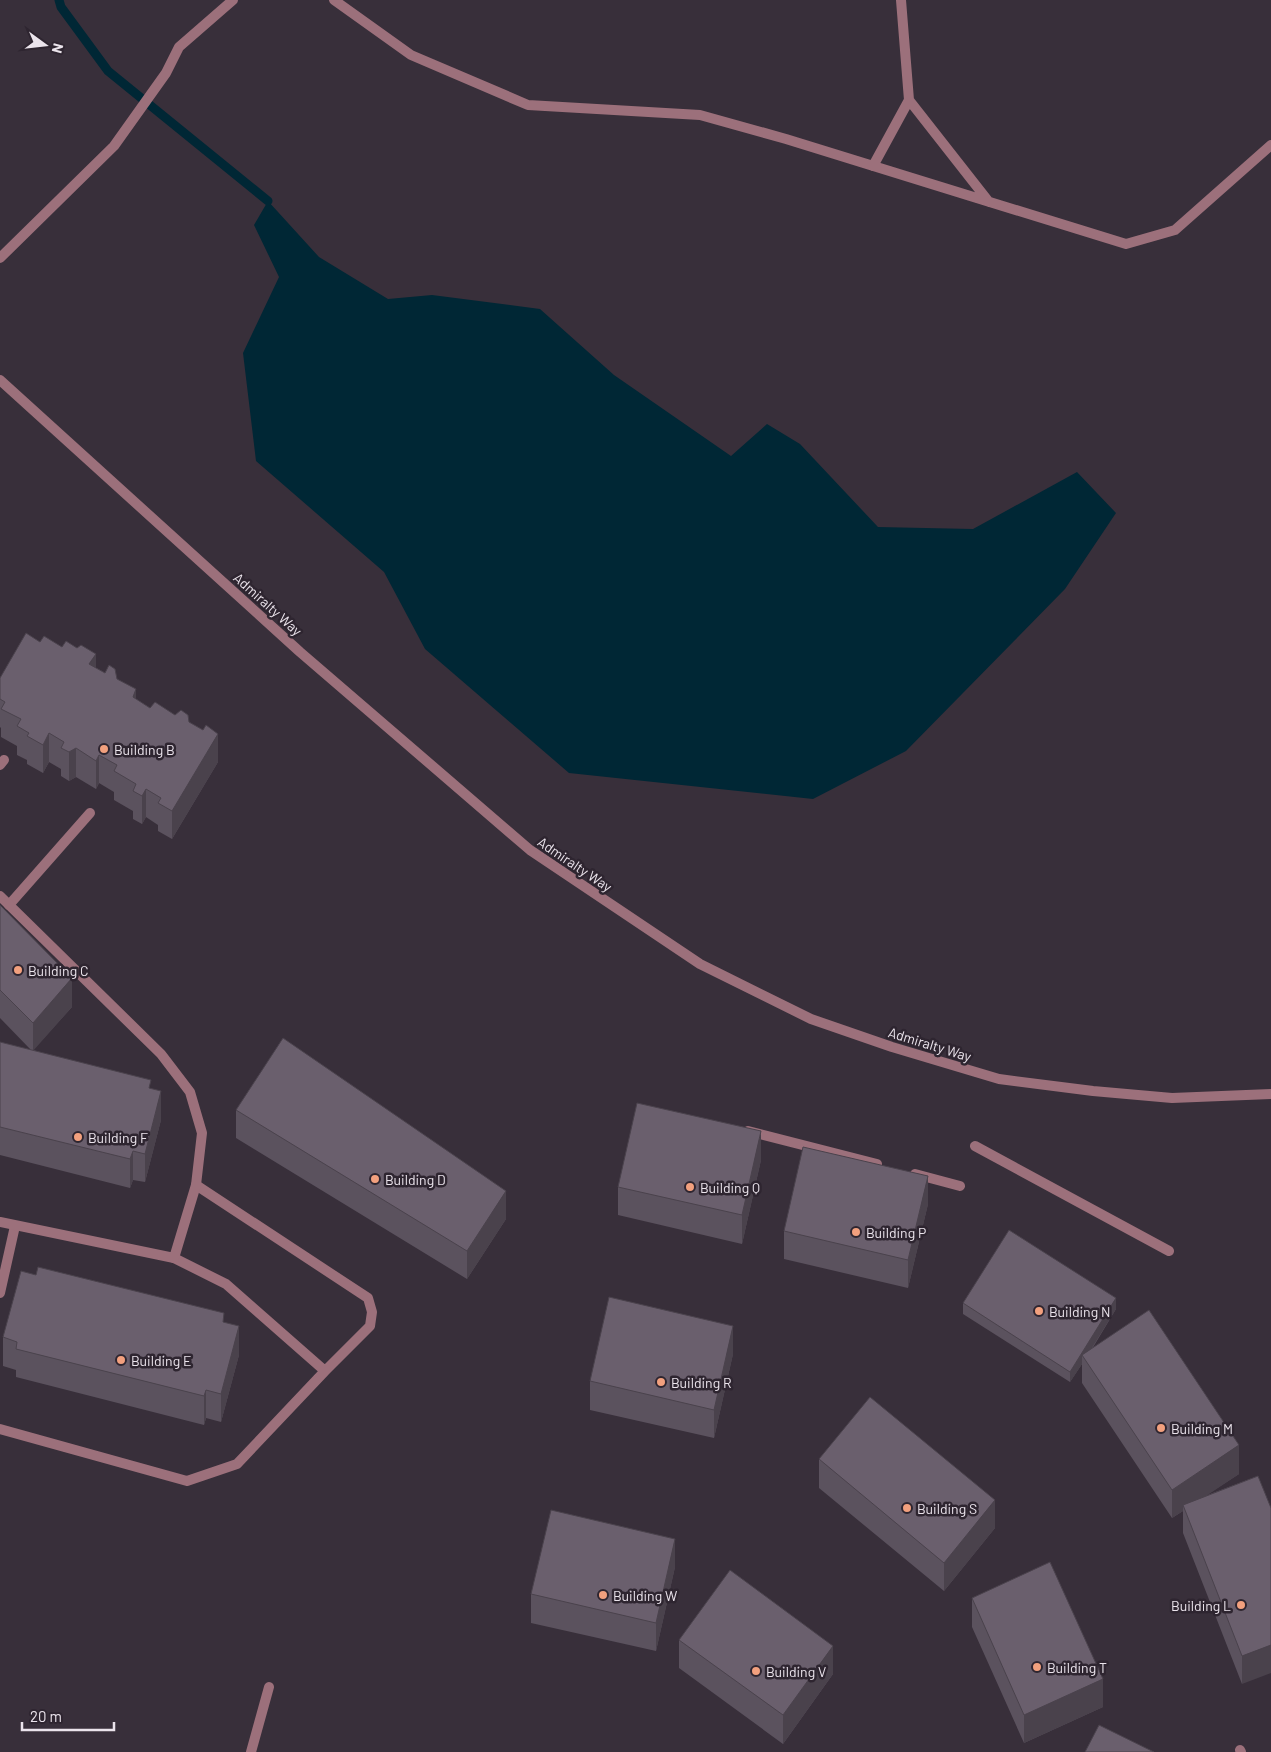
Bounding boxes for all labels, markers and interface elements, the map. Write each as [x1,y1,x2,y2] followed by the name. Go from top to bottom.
[20,20,70,70] north arrow
[49,42,67,55] text: N
[230,569,306,639] street label: Admiralty Way
[114,741,175,758] place label: Building B
[98,743,110,755] marker: Building B
[535,833,616,895] street label: Admiralty Way
[28,962,88,979] place label: Building C
[12,964,24,976] marker: Building C
[886,1023,974,1065] street label: Admiralty Way
[88,1129,148,1146] place label: Building F
[72,1131,84,1143] marker: Building F
[385,1171,446,1188] place label: Building D
[369,1173,381,1185] marker: Building D
[700,1179,760,1196] place label: Building Q
[684,1181,696,1193] marker: Building Q
[866,1224,926,1241] place label: Building P
[850,1226,862,1238] marker: Building P
[1049,1303,1110,1320] place label: Building N
[1033,1305,1045,1317] marker: Building N
[131,1352,191,1369] place label: Building E
[115,1354,127,1366] marker: Building E
[671,1374,732,1391] place label: Building R
[655,1376,667,1388] marker: Building R
[1171,1420,1233,1437] place label: Building M
[1155,1422,1167,1434] marker: Building M
[917,1500,977,1517] place label: Building S
[901,1502,913,1514] marker: Building S
[613,1587,677,1604] place label: Building W
[597,1589,609,1601] marker: Building W
[1171,1597,1231,1614] place label: Building L
[1235,1599,1247,1611] marker: Building L
[1047,1659,1107,1676] place label: Building T
[1031,1661,1043,1673] marker: Building T
[766,1663,826,1680] place label: Building V
[750,1665,762,1677] marker: Building V
[22,1700,115,1732] scale bar
[30,1707,62,1725] text: 20 m

